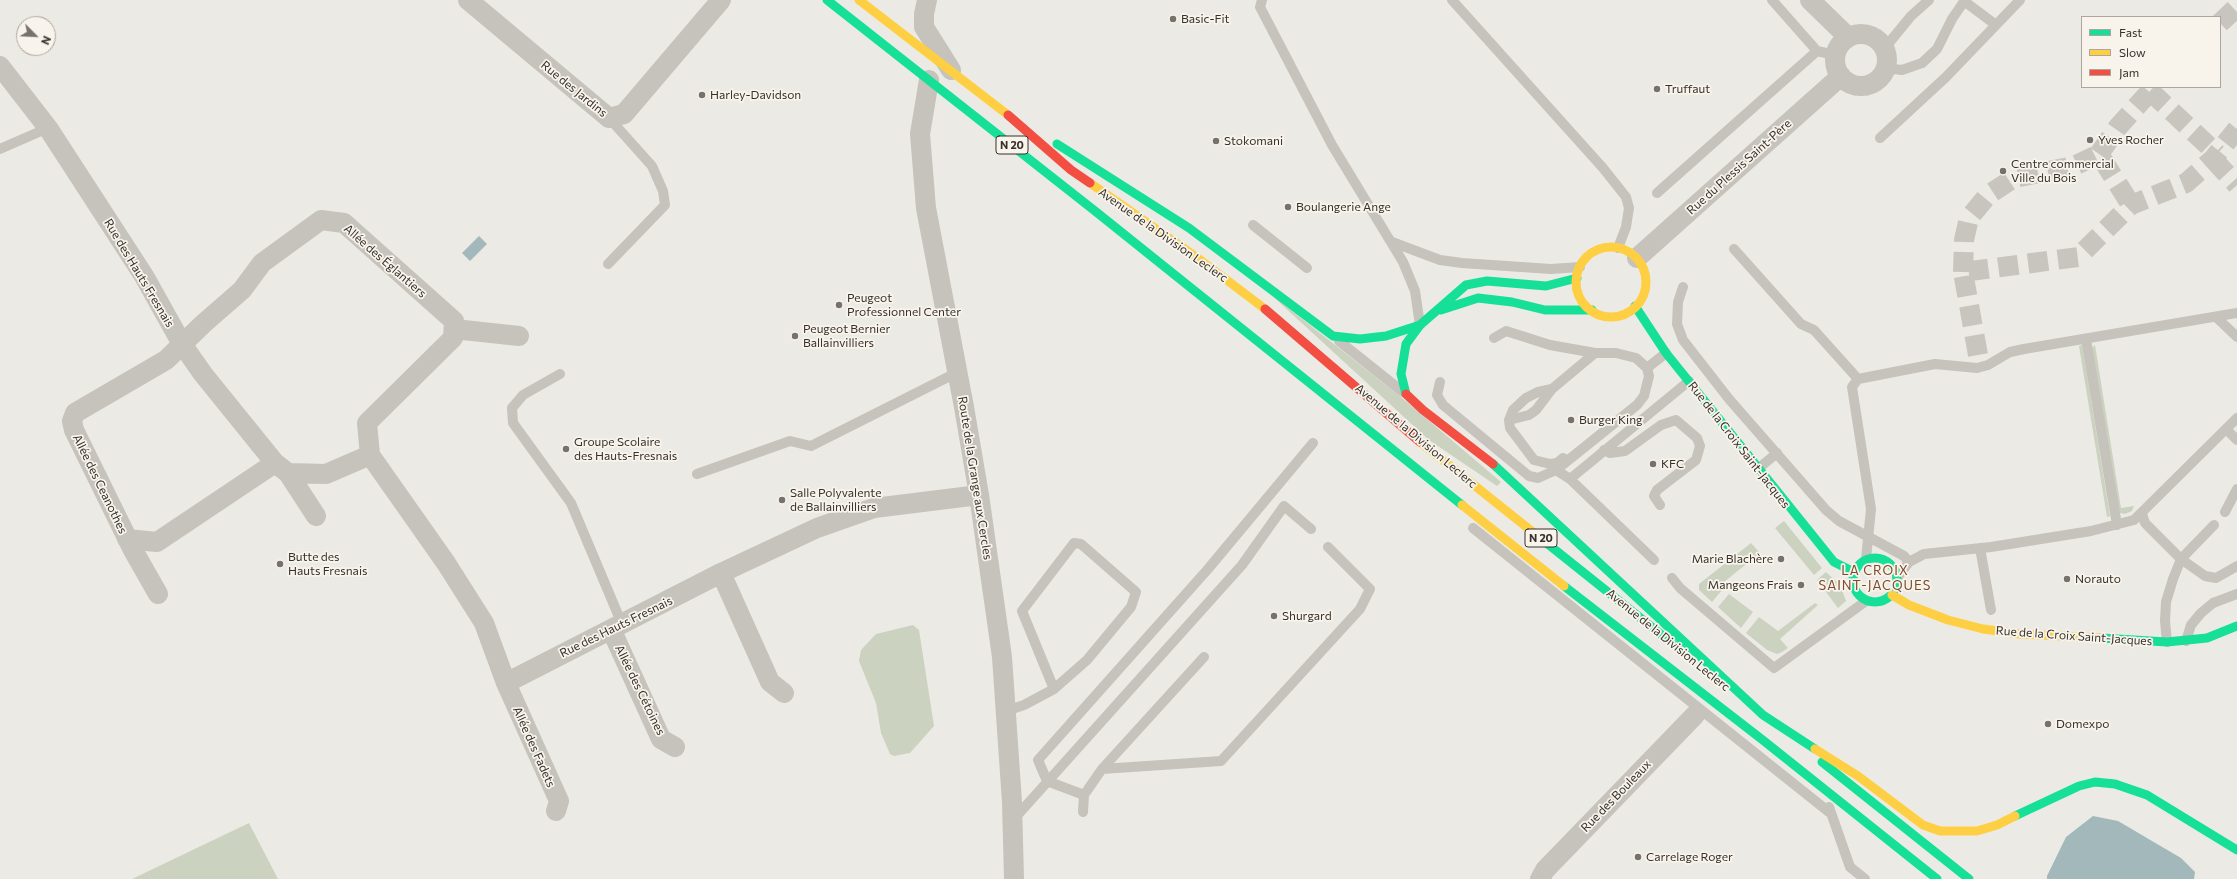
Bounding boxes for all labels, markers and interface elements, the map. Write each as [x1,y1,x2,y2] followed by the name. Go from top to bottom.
[1181,12,1229,26] place label: Basic-Fit
[1168,14,1178,24] marker: Basic-Fit
[16,16,56,56] north arrow
[2081,16,2221,88] legend
[2119,25,2142,39] text: Fast
[39,34,54,47] text: N
[2119,45,2146,59] text: Slow
[538,58,610,120] street label: Rue des Jardins
[2119,65,2139,79] text: Jam
[1665,82,1710,96] place label: Truffaut
[1652,84,1662,94] marker: Truffaut
[710,88,801,102] place label: Harley-Davidson
[697,90,707,100] marker: Harley-Davidson
[1684,116,1794,218] street label: Rue du Plessis Saint-Père
[2098,133,2164,147] place label: Yves Rocher
[1224,134,1283,148] place label: Stokomani
[2085,135,2095,145] marker: Yves Rocher
[996,136,1028,154] road number: N 20
[1211,136,1221,146] marker: Stokomani
[2011,157,2114,185] place label: Centre commercial Ville du Bois
[1998,166,2008,176] marker: Centre commercial Ville du Bois
[1096,185,1230,285] street label: Avenue de la Division Leclerc
[1296,200,1391,214] place label: Boulangerie Ange
[1283,202,1293,212] marker: Boulangerie Ange
[101,216,177,330] street label: Rue des Hauts Fresnais
[341,221,429,301] street label: Allée des Églantiers
[847,291,961,319] place label: Peugeot Professionnel Center
[834,300,844,310] marker: Peugeot Professionnel Center
[803,322,890,350] place label: Peugeot Bernier Ballainvilliers
[790,331,800,341] marker: Peugeot Bernier Ballainvilliers
[1685,379,1793,511] street label: Rue de la Croix Saint-Jacques
[1352,381,1480,491] street label: Avenue de la Division Leclerc
[955,395,995,561] street label: Route de la Grange aux Cercles
[1579,413,1643,427] place label: Burger King
[1566,415,1576,425] marker: Burger King
[70,432,130,536] street label: Allée des Ceanothes
[574,435,677,463] place label: Groupe Scolaire des Hauts-Fresnais
[561,444,571,454] marker: Groupe Scolaire des Hauts-Fresnais
[1661,457,1684,471] place label: KFC
[1648,459,1658,469] marker: KFC
[790,486,882,514] place label: Salle Polyvalente de Ballainvilliers
[777,495,787,505] marker: Salle Polyvalente de Ballainvilliers
[1525,529,1557,547] road number: N 20
[288,550,367,578] place label: Butte des Hauts Fresnais
[1692,552,1773,566] place label: Marie Blachère
[1776,554,1786,564] marker: Marie Blachère
[275,559,285,569] marker: Butte des Hauts Fresnais
[1819,563,1931,594] district label: LA CROIX SAINT-JACQUES
[2075,572,2121,586] place label: Norauto
[2062,574,2072,584] marker: Norauto
[1708,578,1793,592] place label: Mangeons Frais
[1796,580,1806,590] marker: Mangeons Frais
[1603,586,1733,694] street label: Avenue de la Division Leclerc
[557,593,675,661] street label: Rue des Hauts Fresnais
[1282,609,1332,623] place label: Shurgard
[1269,611,1279,621] marker: Shurgard
[1995,623,2153,649] street label: Rue de la Croix Saint-Jacques
[612,643,668,737] street label: Allée des Cétoines
[510,704,558,790] street label: Allée des Fadets
[2056,717,2109,731] place label: Domexpo
[2043,719,2053,729] marker: Domexpo
[1578,757,1654,835] street label: Rue des Bouleaux
[1646,850,1733,864] place label: Carrelage Roger
[1633,852,1643,862] marker: Carrelage Roger

